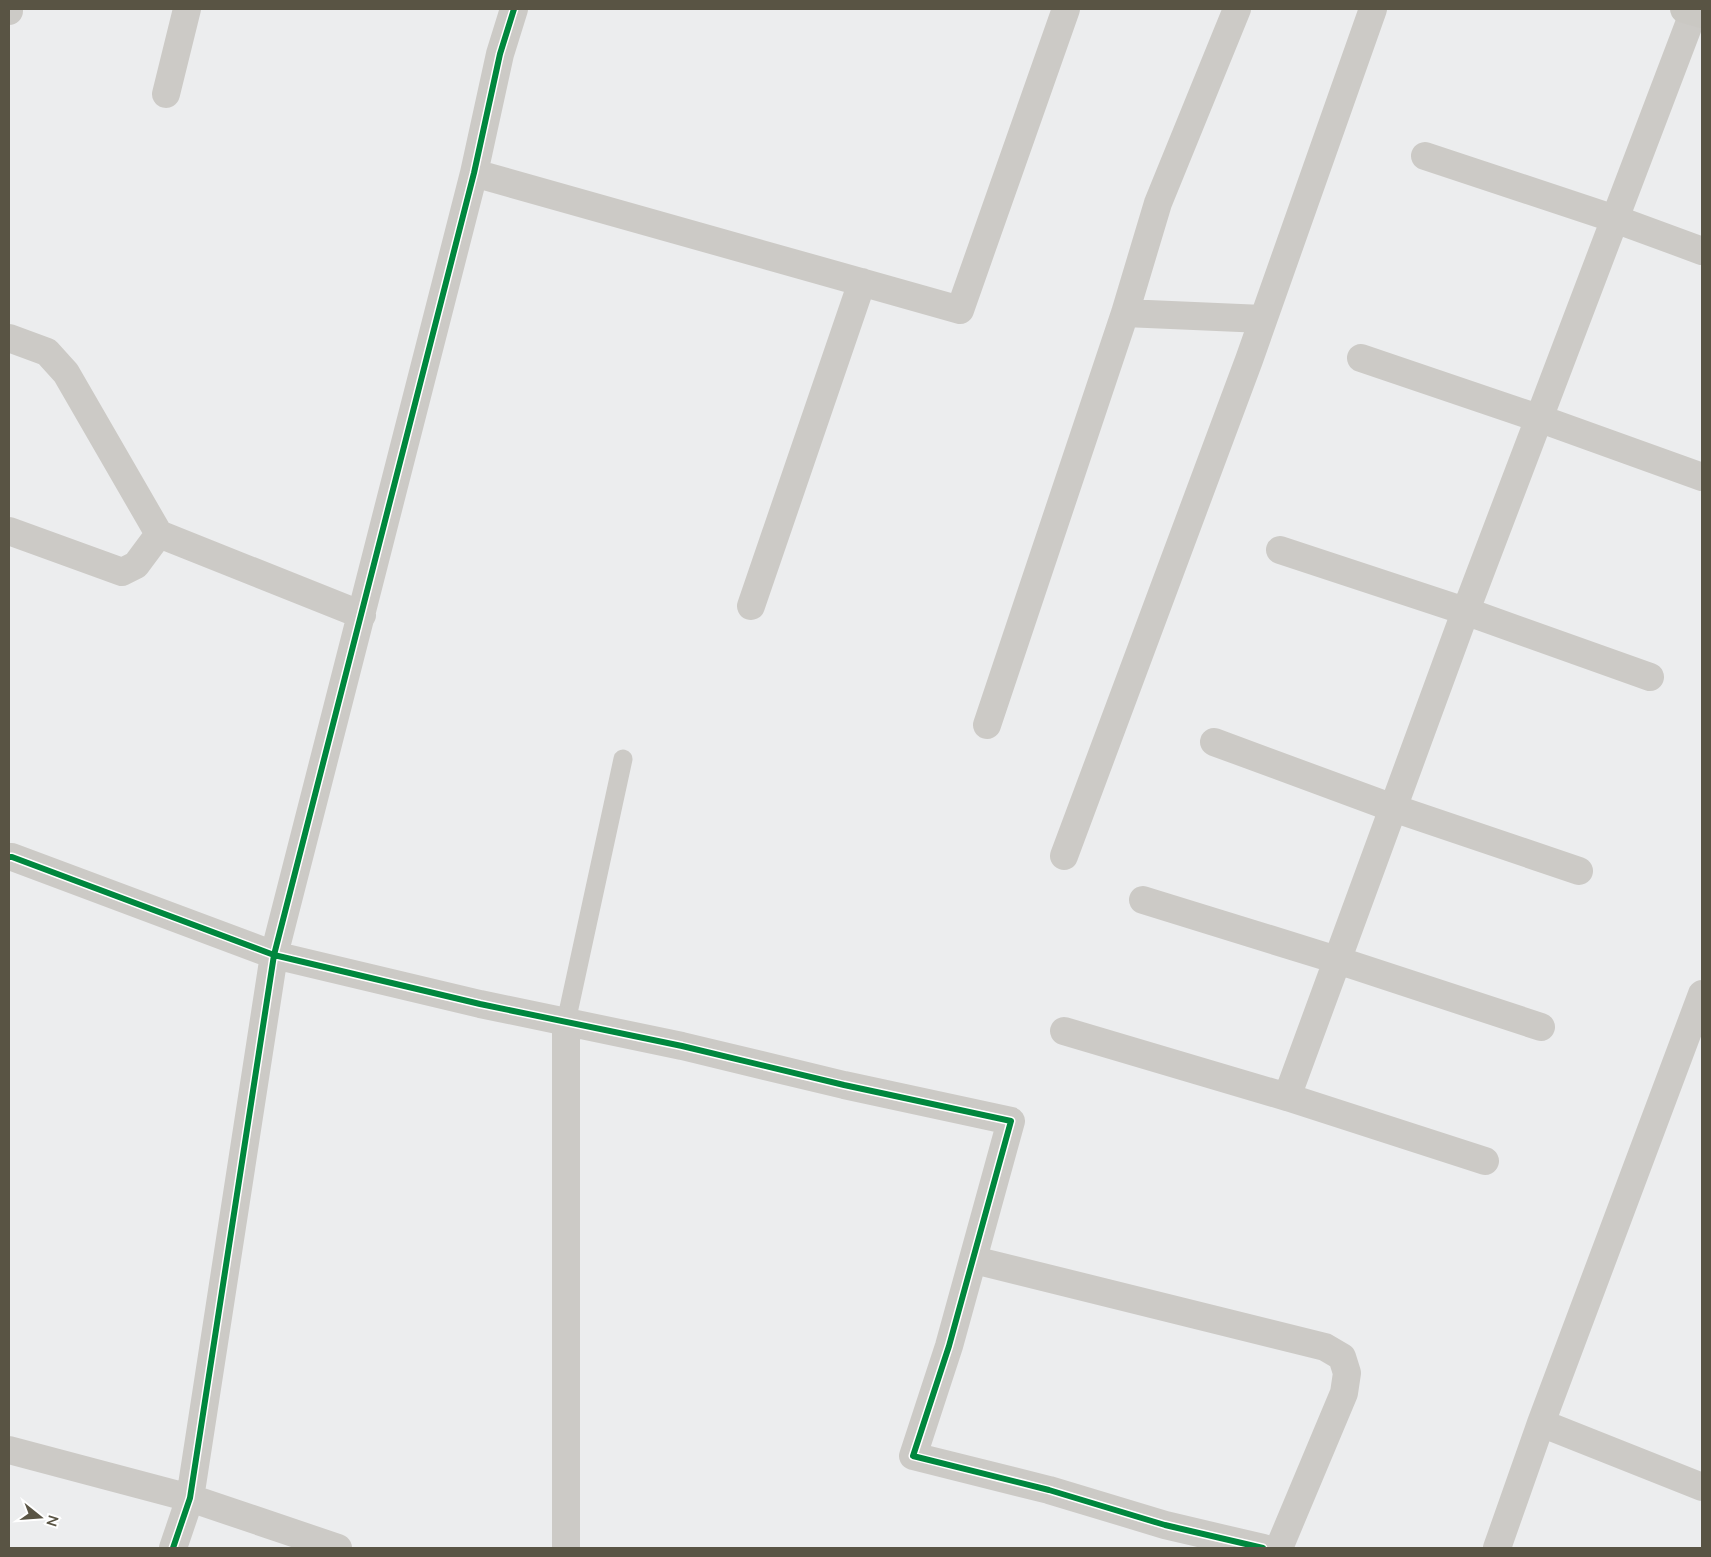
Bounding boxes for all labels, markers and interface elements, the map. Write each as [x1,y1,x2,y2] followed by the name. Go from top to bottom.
[15,1492,65,1542] north arrow
[43,1513,63,1529] text: N

